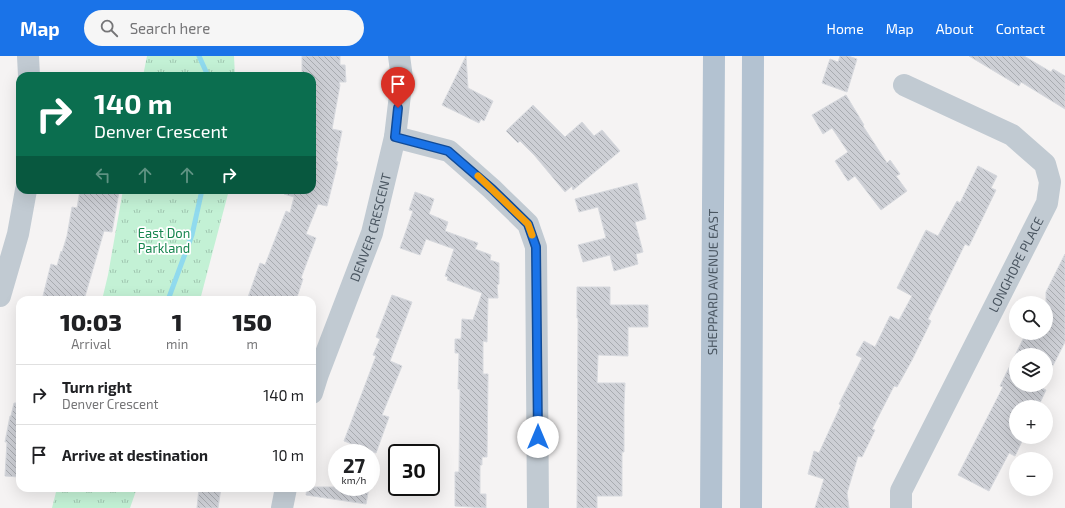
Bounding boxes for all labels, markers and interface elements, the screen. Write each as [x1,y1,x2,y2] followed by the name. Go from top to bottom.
[84,10,364,46] search box
[20,17,60,40] text: Map
[98,17,120,39] icon: search
[130,19,210,37] text: Search here
[827,20,864,37] text: Home
[886,20,914,37] text: Map
[936,20,974,37] text: About
[996,20,1045,37] text: Contact
[381,67,415,108] pin
[387,73,409,95] icon: arrive
[94,86,172,120] text: 140 m
[28,88,80,140] icon: right
[94,120,228,142] text: Denver Crescent
[92,164,114,186] icon: left
[134,164,156,186] icon: ahead
[176,164,198,186] icon: ahead
[218,164,240,186] icon: right
[346,171,394,284] street label: DENVER CRESCENT
[704,208,721,355] street label: SHEPPARD AVENUE EAST
[985,214,1047,315] street label: LONGHOPE PLACE
[138,225,190,256] park label: East Don Parkland
[1009,296,1053,496] map controls
[1009,296,1053,340] button: search
[60,307,122,336] text: 10:03
[172,307,183,336] text: 1
[232,307,272,336] text: 150
[71,336,111,352] text: Arrival
[166,336,188,352] text: min
[246,336,258,352] text: m
[1009,348,1053,392] button: layers
[62,378,132,396] text: Turn right
[28,384,50,406] icon: right
[263,386,304,404] text: 140 m
[62,396,159,412] text: Denver Crescent
[1009,400,1053,444] button: +
[517,416,559,458] position arrow
[28,444,50,466] icon: arrive
[388,444,440,496] speed limit sign: 30
[62,446,208,464] text: Arrive at destination
[272,446,304,464] text: 10 m
[1009,452,1053,496] button: −
[343,453,365,477] text: 27
[342,474,366,486] text: km/h

